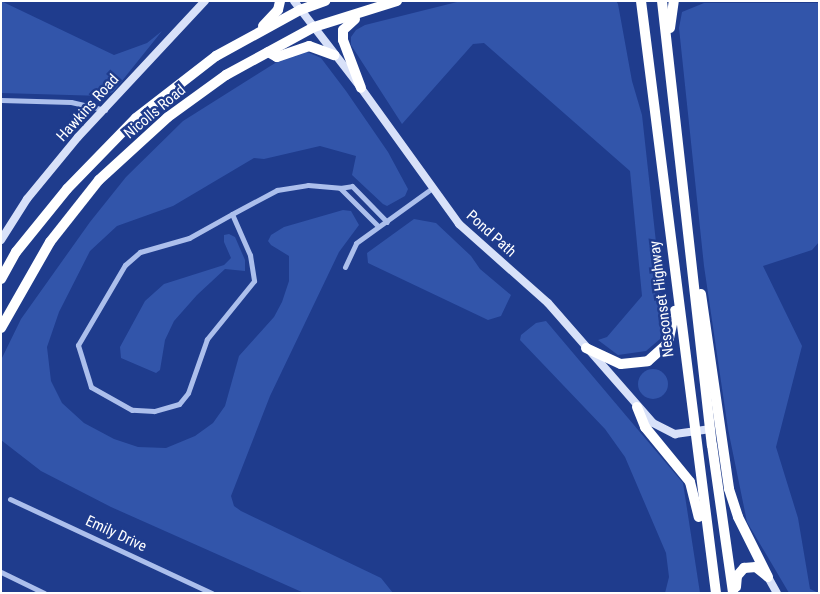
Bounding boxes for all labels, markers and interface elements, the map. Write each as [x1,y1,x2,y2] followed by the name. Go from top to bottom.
[53,71,123,145] street label: Hawkins Road
[121,81,189,143] street label: Nicolls Road
[462,207,520,261] street label: Pond Path
[646,240,678,358] street label: Nesconset Highway
[83,512,149,556] street label: Emily Drive

